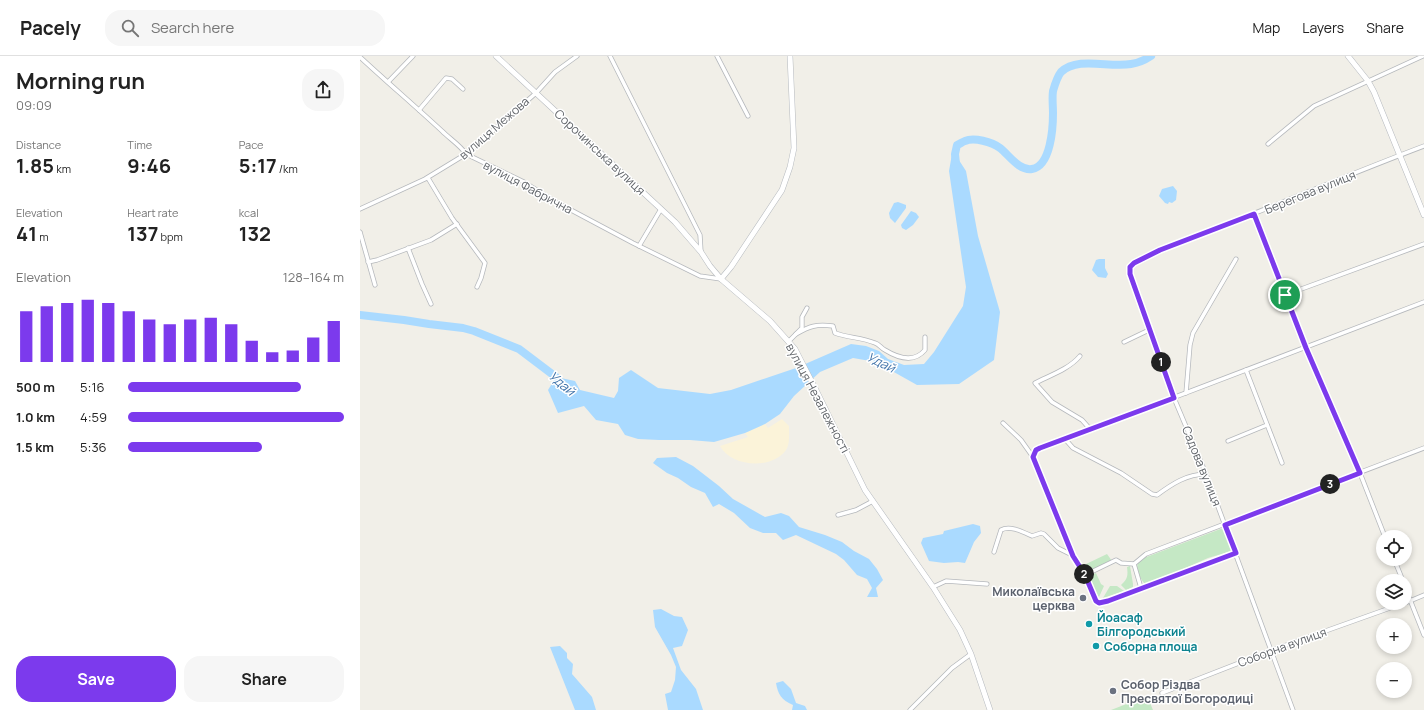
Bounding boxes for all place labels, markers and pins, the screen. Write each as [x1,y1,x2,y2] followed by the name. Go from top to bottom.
[1268,278,1302,312] pin
[1151,352,1171,372] pin: 1
[1320,474,1340,494] pin: 3
[1074,564,1094,584] pin: 2
[992,583,1075,614] place label: Миколаївська церква
[1078,593,1088,603] marker: Миколаївська церква
[1097,609,1186,640] place label: Йоасаф Білгородський
[1084,619,1094,629] marker: Йоасаф Білгородський
[1104,638,1197,655] place label: Соборна площа
[1091,641,1101,651] marker: Соборна площа
[1121,676,1253,707] place label: Собор Різдва Пресвятої Богородиці
[1108,686,1118,696] marker: Собор Різдва Пресвятої Богородиці

